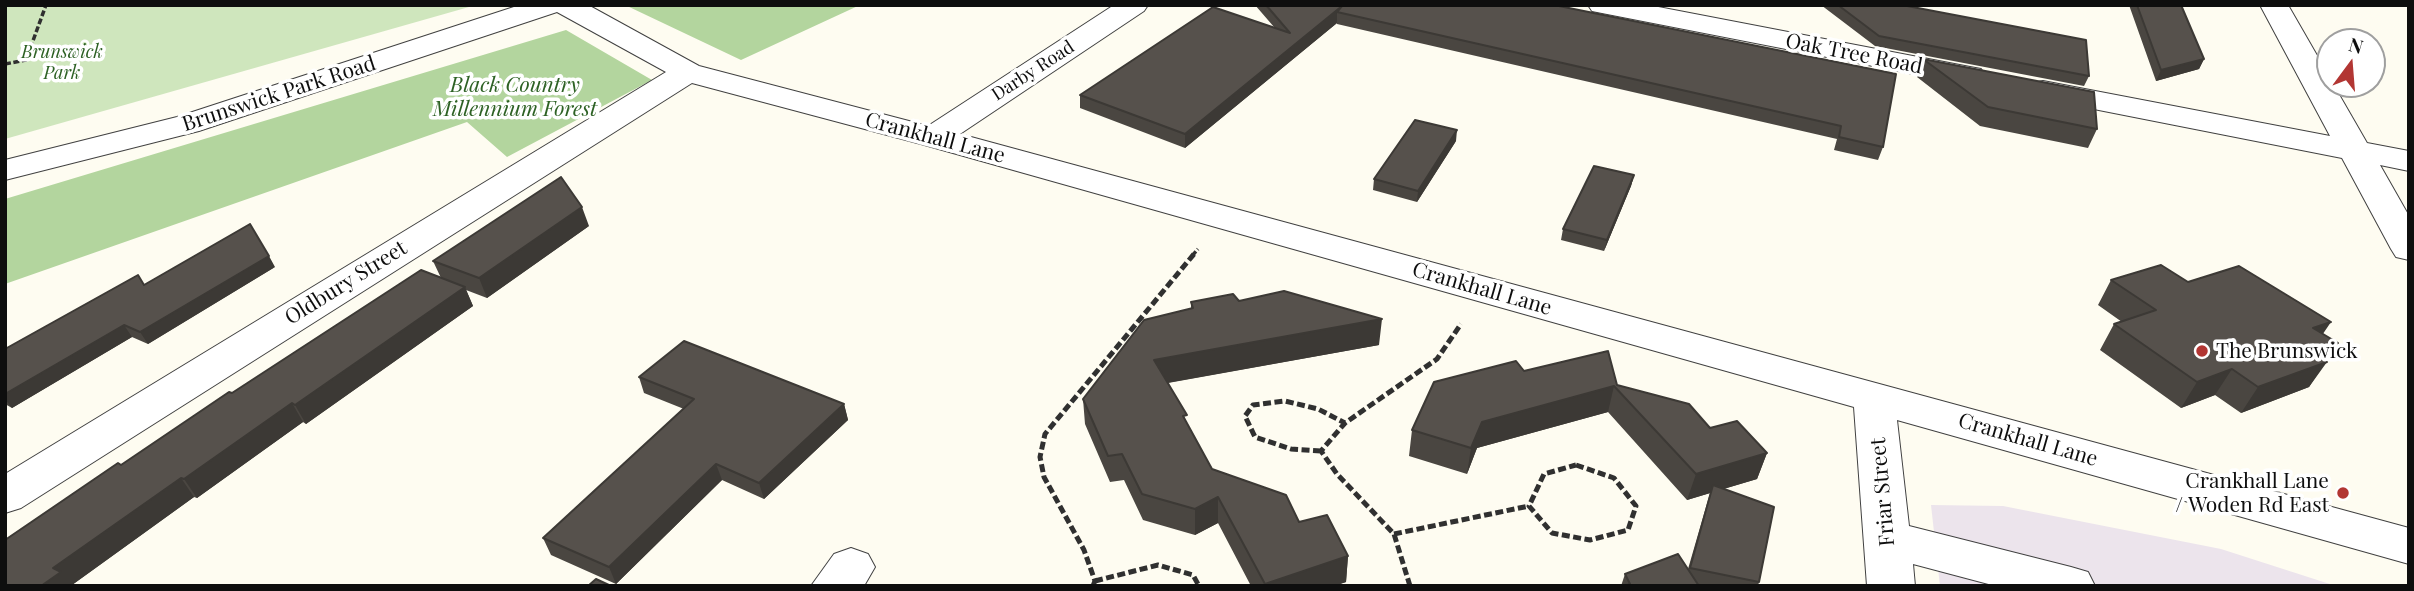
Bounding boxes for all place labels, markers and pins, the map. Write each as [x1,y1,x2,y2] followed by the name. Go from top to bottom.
[2216,338,2358,364] place label: The Brunswick
[2194,343,2210,359] marker: The Brunswick
[2175,468,2329,518] place label: Crankhall Lane / Woden Rd East
[2335,485,2351,501] marker: Crankhall Lane / Woden Rd East

